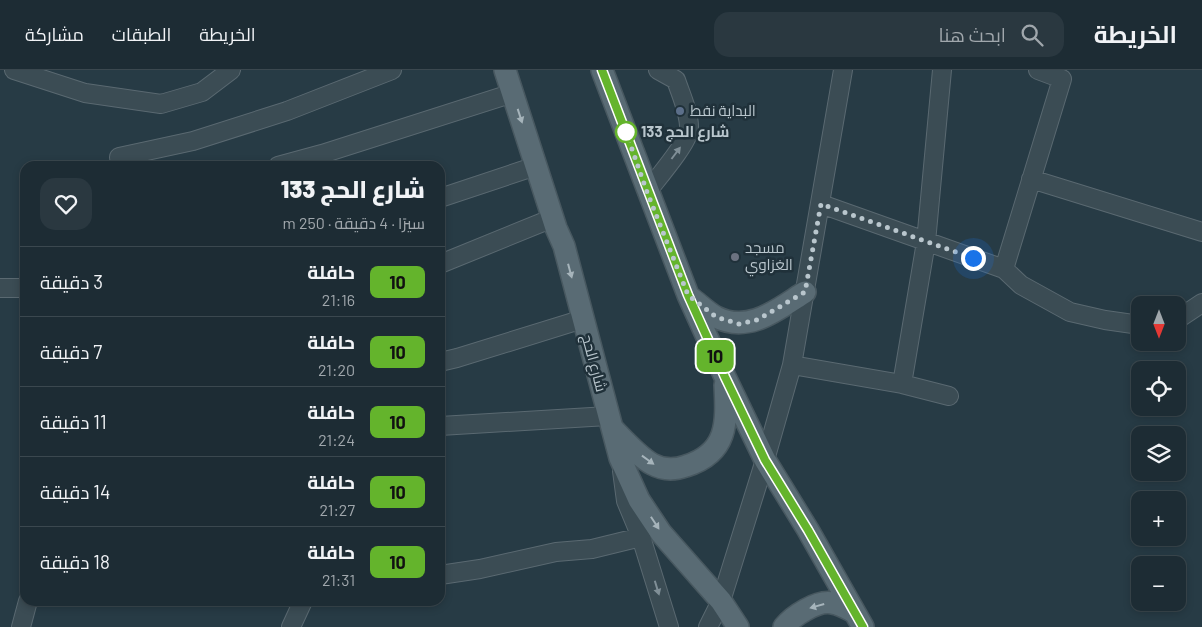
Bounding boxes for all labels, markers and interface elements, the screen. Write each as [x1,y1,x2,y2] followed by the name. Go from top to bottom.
[714,12,1064,57] search box
[1094,19,1177,48] text: الخريطة
[1018,21,1046,49] icon: search
[25,23,84,45] text: مشاركة
[112,23,171,45] text: الطبقات
[199,23,256,45] text: الخريطة
[939,23,1006,46] text: ابحث هنا
[690,101,756,119] place label: البداية نفط
[674,105,686,117] marker: البداية نفط
[517,109,524,124] one-way arrow
[615,121,637,143] marker: شارع الحج 133
[641,122,729,142] place label: شارع الحج 133
[671,146,681,160] one-way arrow
[281,174,425,203] text: شارع الحج 133
[40,178,92,230] button: heart
[283,213,425,232] text: سيرًا · 4 دقيقة · 250 m
[745,238,793,277] place label: مسجد الغزاوي
[961,246,986,271] your location
[729,251,741,263] marker: مسجد الغزاوي
[307,260,355,283] text: حافلة
[566,263,574,278] one-way arrow
[40,270,103,293] text: 3 دقيقة
[389,271,406,293] text: 10
[322,290,355,309] text: 21:16
[1131,296,1186,351] north arrow
[1131,296,1186,611] map controls
[307,330,355,353] text: حافلة
[576,332,611,394] street label: شارع الحج
[40,340,102,363] text: 7 دقيقة
[692,340,738,372] line badge: 10
[389,341,406,363] text: 10
[707,345,723,367] text: 10
[318,360,355,379] text: 21:20
[1131,361,1186,416] button: locate
[307,400,355,423] text: حافلة
[40,410,107,433] text: 11 دقيقة
[389,411,406,433] text: 10
[1131,426,1186,481] button: layers
[318,430,355,449] text: 21:24
[641,455,655,465] one-way arrow
[307,470,355,493] text: حافلة
[40,480,110,503] text: 14 دقيقة
[389,481,406,503] text: 10
[1131,491,1186,546] button: +
[319,500,355,519] text: 21:27
[650,516,659,530] one-way arrow
[307,540,355,563] text: حافلة
[40,550,110,573] text: 18 دقيقة
[389,551,406,573] text: 10
[1131,556,1186,611] button: −
[322,570,355,589] text: 21:31
[654,581,662,596] one-way arrow
[809,602,824,610] one-way arrow

